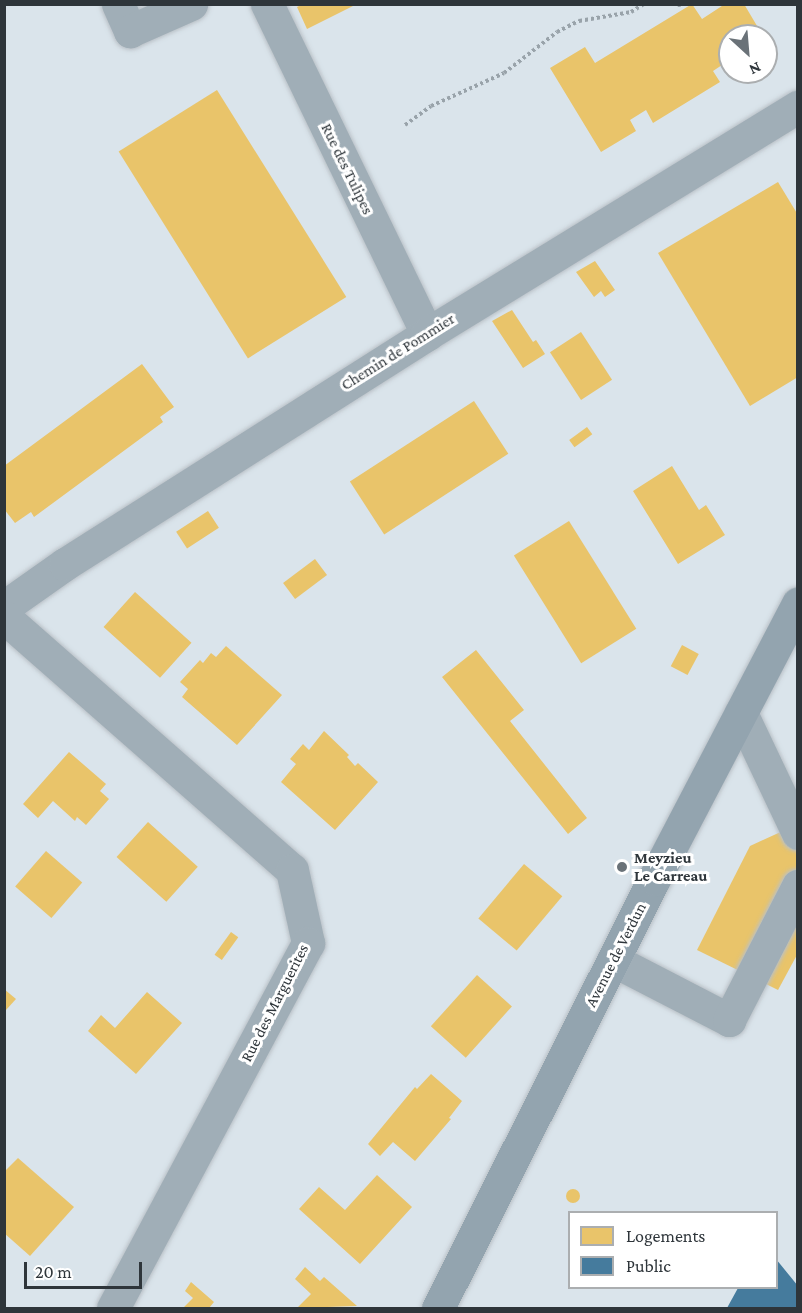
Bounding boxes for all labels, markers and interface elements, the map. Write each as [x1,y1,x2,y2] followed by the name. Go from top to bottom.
[718,24,778,84] north arrow
[747,59,764,79] text: N
[317,120,377,218] street label: Rue des Tulipes
[338,309,458,395] street label: Chemin de Pommier
[634,848,707,886] place label: Meyzieu Le Carreau
[615,860,629,874] marker: Meyzieu Le Carreau
[581,899,651,1011] street label: Avenue de Verdun
[237,941,313,1065] street label: Rue des Marguerites
[568,1211,778,1289] legend
[626,1226,705,1246] text: Logements
[27,1250,146,1288] scale bar
[626,1256,671,1276] text: Public
[35,1262,72,1282] text: 20 m

